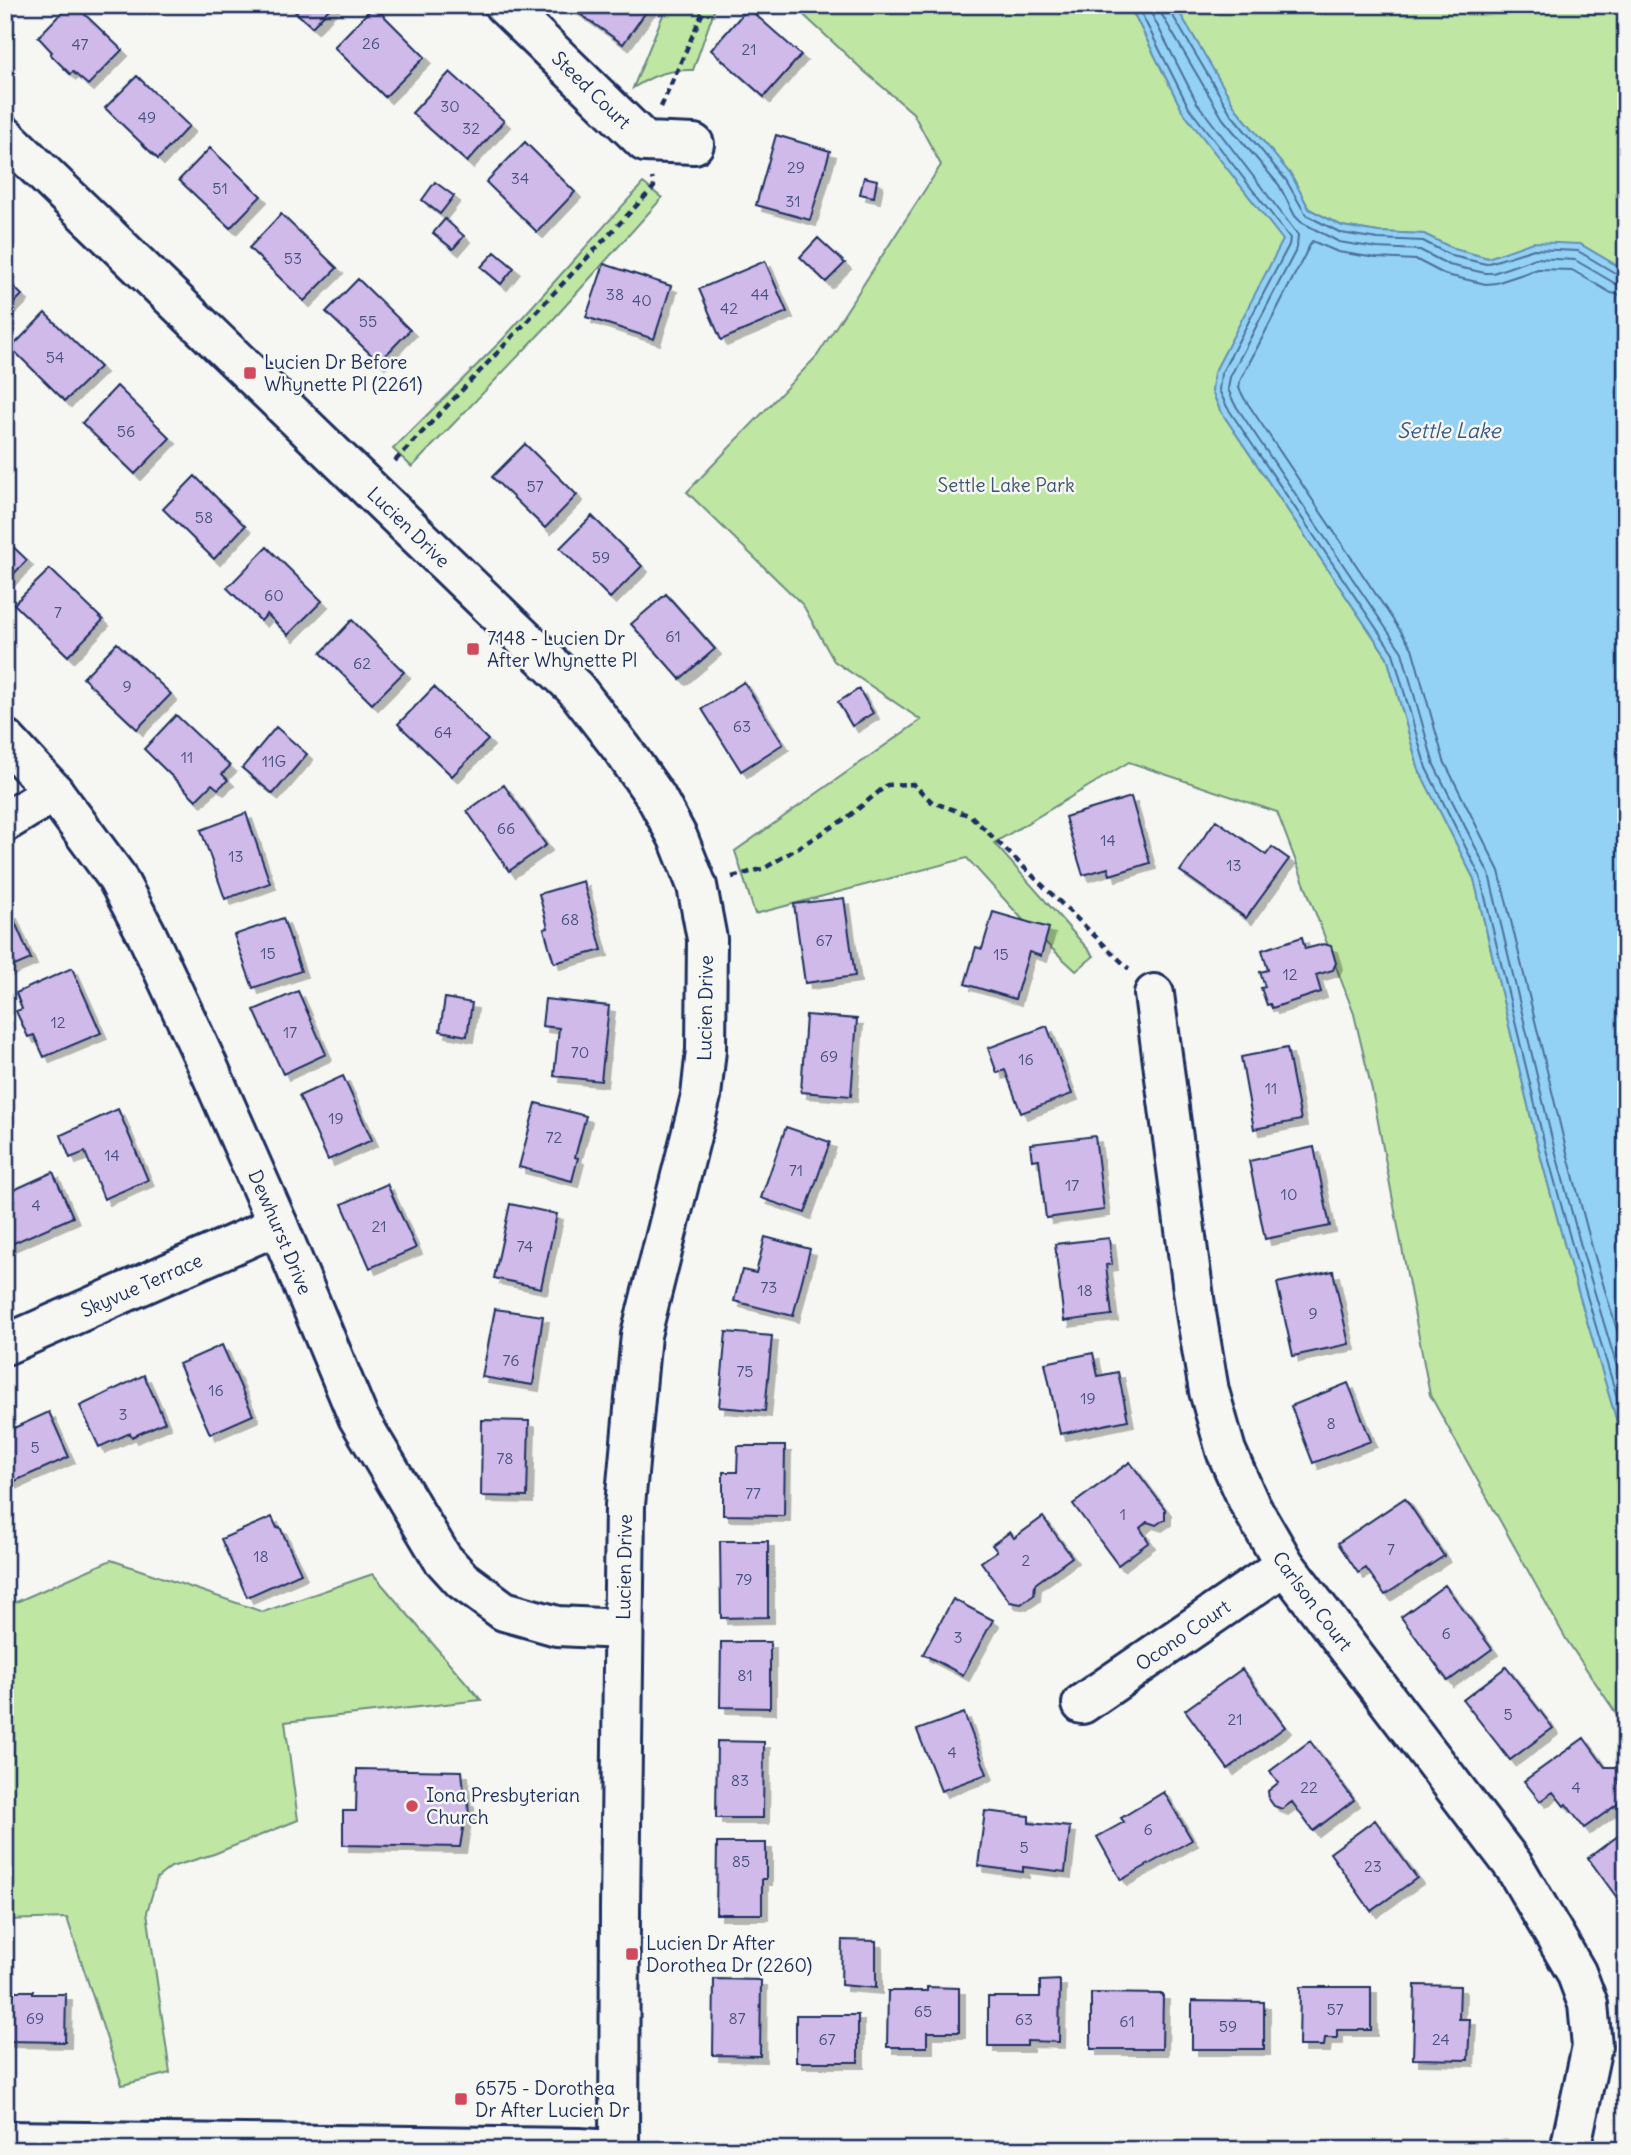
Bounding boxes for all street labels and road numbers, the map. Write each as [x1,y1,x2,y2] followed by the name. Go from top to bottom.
[547,46,636,134] street label: Steed Court
[362,482,455,572] street label: Lucien Drive
[692,955,718,1061] street label: Lucien Drive
[243,1166,318,1298] street label: Dewhurst Drive
[77,1248,206,1322] street label: Skyvue Terrace
[611,1514,637,1620] street label: Lucien Drive
[1268,1547,1358,1655] street label: Carlson Court
[1131,1594,1235,1676] street label: Ocono Court

